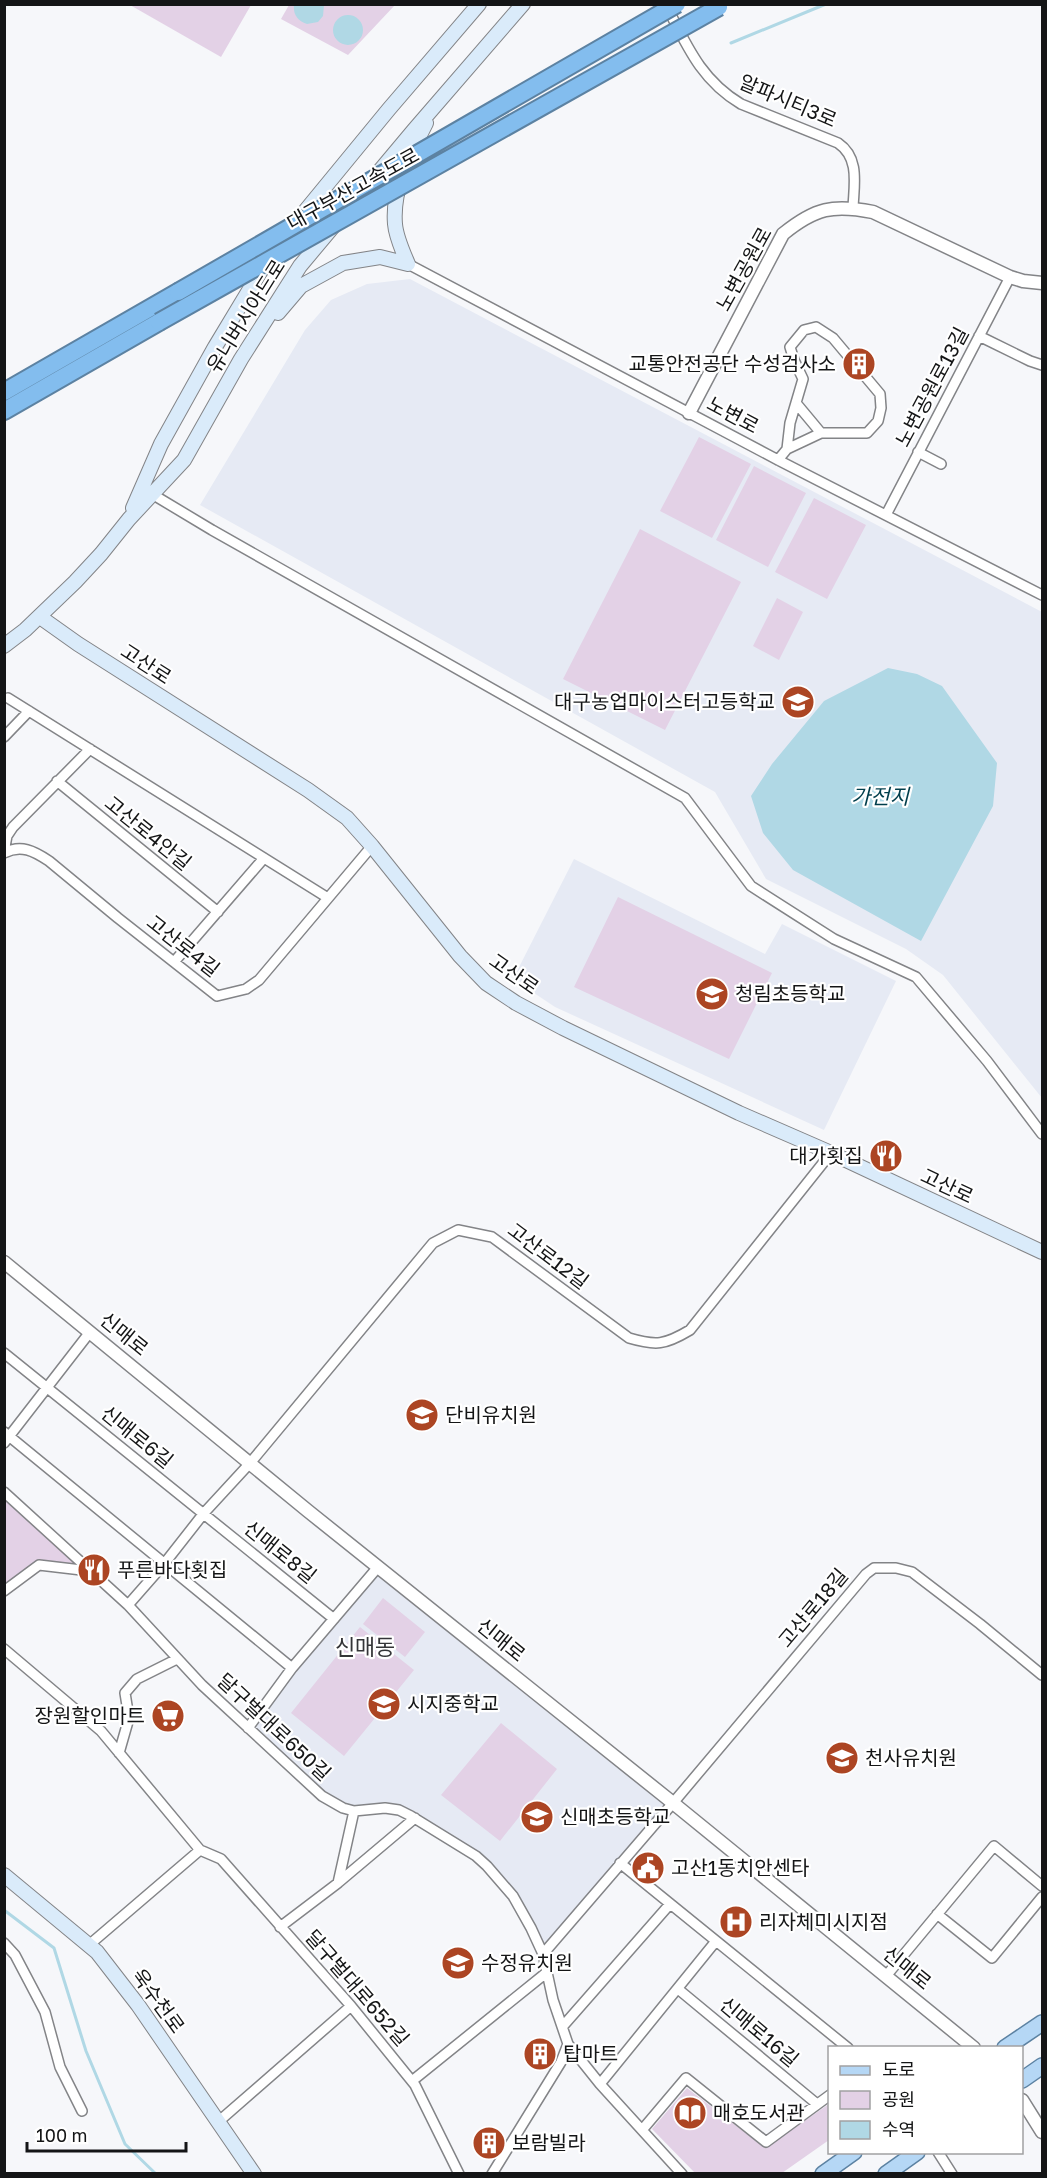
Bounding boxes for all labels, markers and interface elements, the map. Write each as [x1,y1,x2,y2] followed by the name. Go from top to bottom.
[736,69,841,131] street label: 알파시티3로
[282,142,423,234] street label: 대구부산고속도로
[710,222,776,315] street label: 노변공원로
[201,254,289,376] street label: 유니버시아드로
[890,323,973,450] street label: 노변공원로13길
[841,346,877,382] building icon: 교통안전공단 수성검사소
[629,351,836,375] place label: 교통안전공단 수성검사소
[703,391,763,438] street label: 노변로
[117,638,176,688] street label: 고산로
[780,684,816,720] school or university icon: 대구농업마이스터고등학교
[554,689,775,713] place label: 대구농업마이스터고등학교
[851,783,911,809] water label: 가전지
[101,790,197,874] street label: 고산로4안길
[142,909,225,981] street label: 고산로4길
[485,948,544,999] street label: 고산로
[694,976,730,1012] school or university icon: 청림초등학교
[735,981,845,1005] place label: 청림초등학교
[868,1138,904,1174] restaurant icon: 대가횟집
[789,1143,863,1167] place label: 대가횟집
[917,1163,978,1208] street label: 고산로
[503,1217,594,1293] street label: 고산로12길
[96,1307,154,1360] street label: 신매로
[404,1397,440,1433] school or university icon: 단비유치원
[97,1400,178,1473] street label: 신매로6길
[445,1402,537,1426] place label: 단비유치원
[240,1515,322,1588] street label: 신매로8길
[76,1552,112,1588] restaurant icon: 푸른바다횟집
[117,1557,227,1581] place label: 푸른바다횟집
[772,1563,852,1652] street label: 고산로18길
[473,1613,531,1666] street label: 신매로
[335,1633,395,1660] district label: 신매동
[213,1668,336,1785] street label: 달구벌대로650길
[366,1686,402,1722] school or university icon: 시지중학교
[407,1691,499,1715] place label: 시지중학교
[150,1698,186,1734] supermarket icon: 장원할인마트
[35,1703,145,1727] place label: 장원할인마트
[824,1740,860,1776] school or university icon: 천사유치원
[865,1745,957,1769] place label: 천사유치원
[519,1799,555,1835] school or university icon: 신매초등학교
[560,1804,670,1828] place label: 신매초등학교
[630,1850,666,1886] public building icon: 고산1동치안센타
[671,1855,810,1879] place label: 고산1동치안센타
[718,1904,754,1940] hospital icon: 리자체미시지점
[759,1909,888,1933] place label: 리자체미시지점
[301,1924,415,2050] street label: 달구벌대로652길
[879,1941,937,1994] street label: 신매로
[440,1945,476,1981] school or university icon: 수정유치원
[481,1950,573,1974] place label: 수정유치원
[127,1964,190,2037] street label: 욱수천로
[715,1991,804,2071] street label: 신매로16길
[522,2036,558,2072] building icon: 탑마트
[563,2041,618,2065] place label: 탑마트
[828,2046,1023,2154] legend
[882,2058,915,2080] text: 도로
[882,2088,915,2110] text: 공원
[672,2095,708,2131] library icon: 매호도서관
[713,2100,805,2124] place label: 매호도서관
[27,2115,186,2153] scale bar
[882,2118,915,2140] text: 수역
[36,2124,87,2146] text: 100 m
[471,2125,507,2161] building icon: 보람빌라
[512,2130,586,2154] place label: 보람빌라

